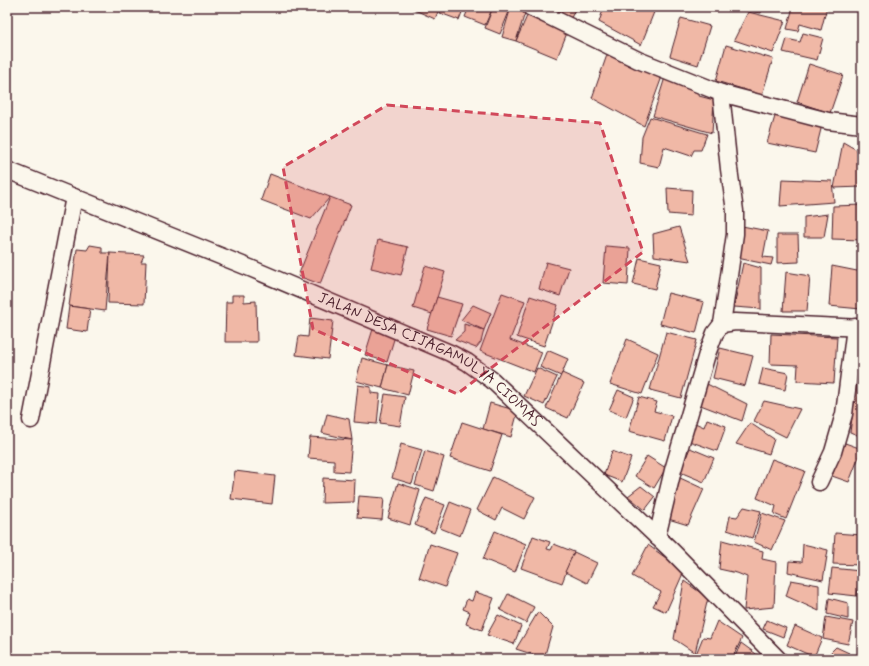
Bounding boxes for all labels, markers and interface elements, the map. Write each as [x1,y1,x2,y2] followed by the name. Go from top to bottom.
[315,288,546,432] street label: JALAN DESA CIJAGAMULYA CIOMAS

